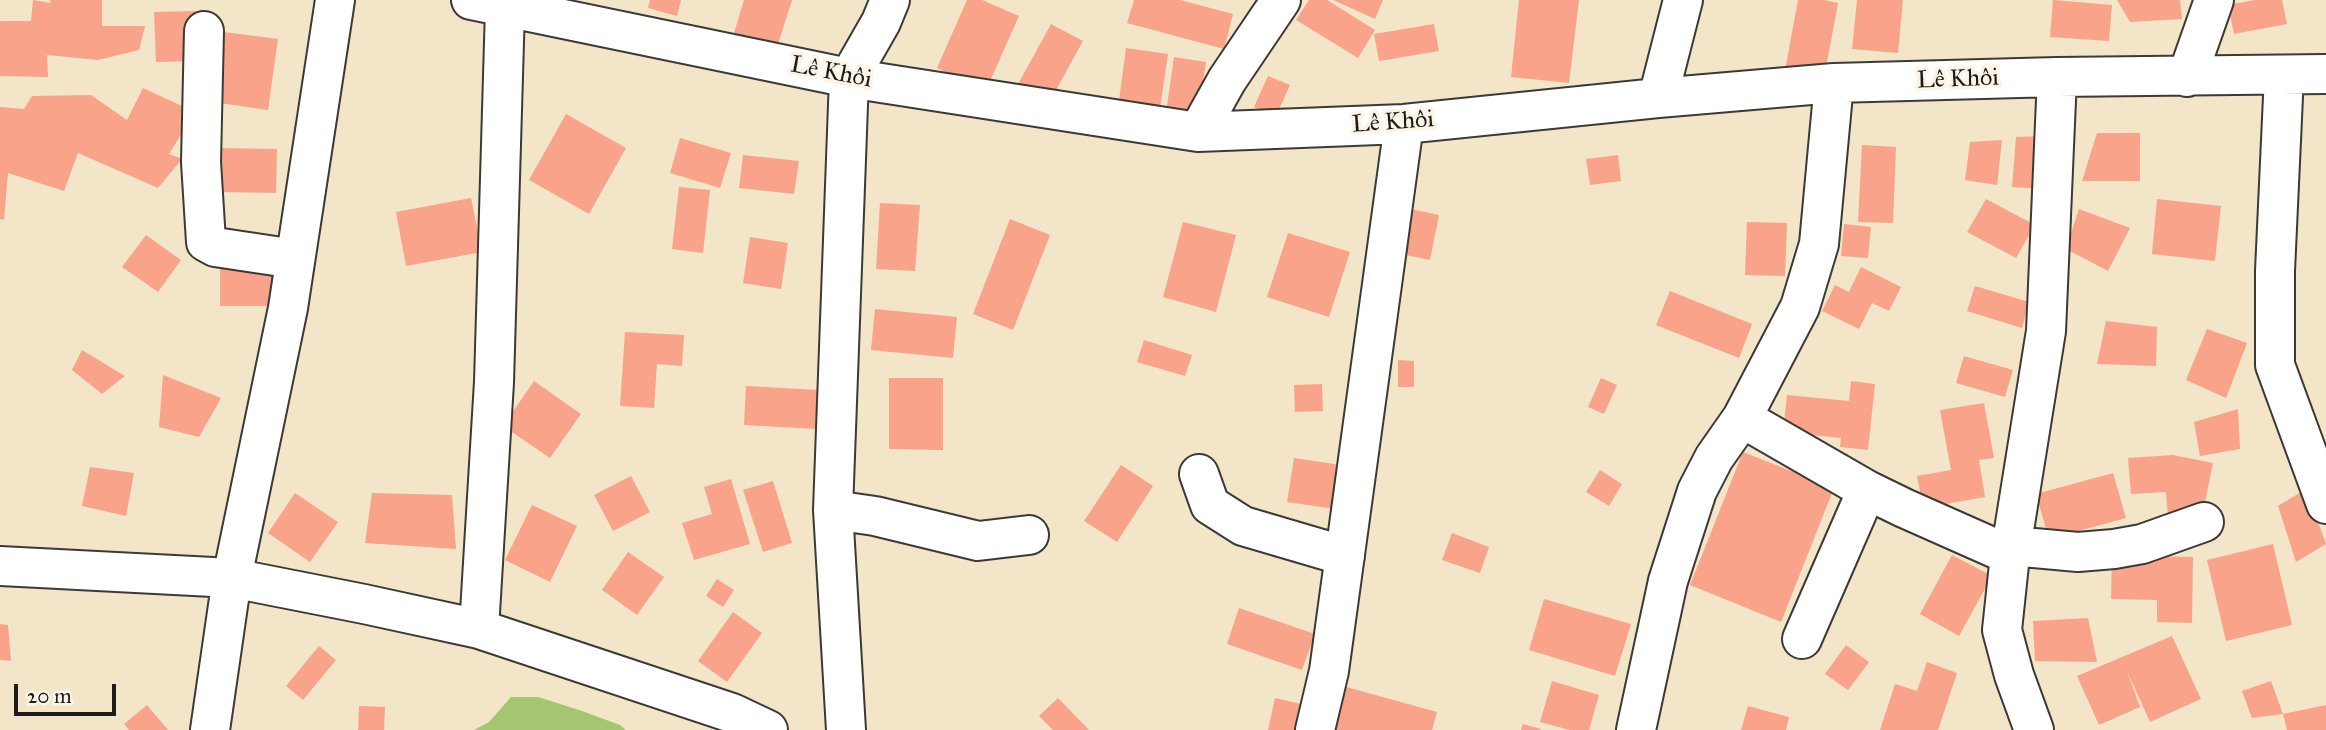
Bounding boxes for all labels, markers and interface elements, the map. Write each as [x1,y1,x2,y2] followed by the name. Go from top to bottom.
[788,51,874,95] street label: Lê Khôi
[1917,64,1999,96] street label: Lê Khôi
[1351,106,1435,140] street label: Lê Khôi
[18,670,119,714] scale bar
[27,683,72,709] text: 20 m

